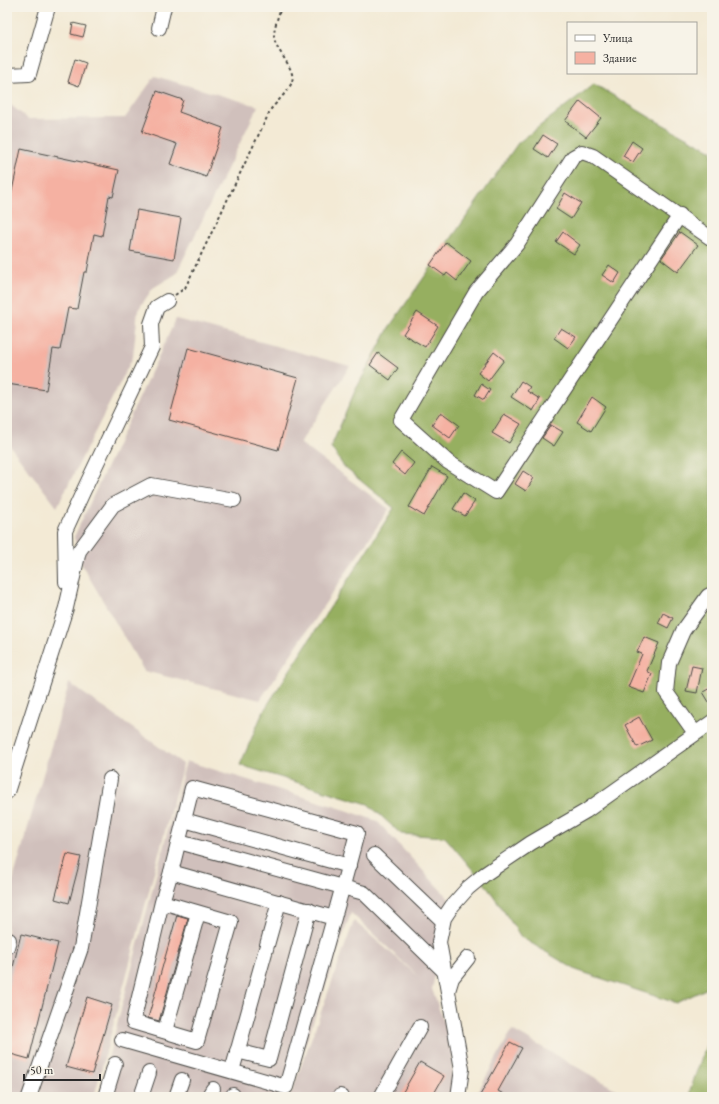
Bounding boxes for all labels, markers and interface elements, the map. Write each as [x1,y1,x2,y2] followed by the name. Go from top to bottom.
[567,22,697,74] legend
[602,30,633,46] text: Улица
[603,50,637,66] text: Здание
[24,1056,100,1082] scale bar
[30,1062,54,1078] text: 50 m

